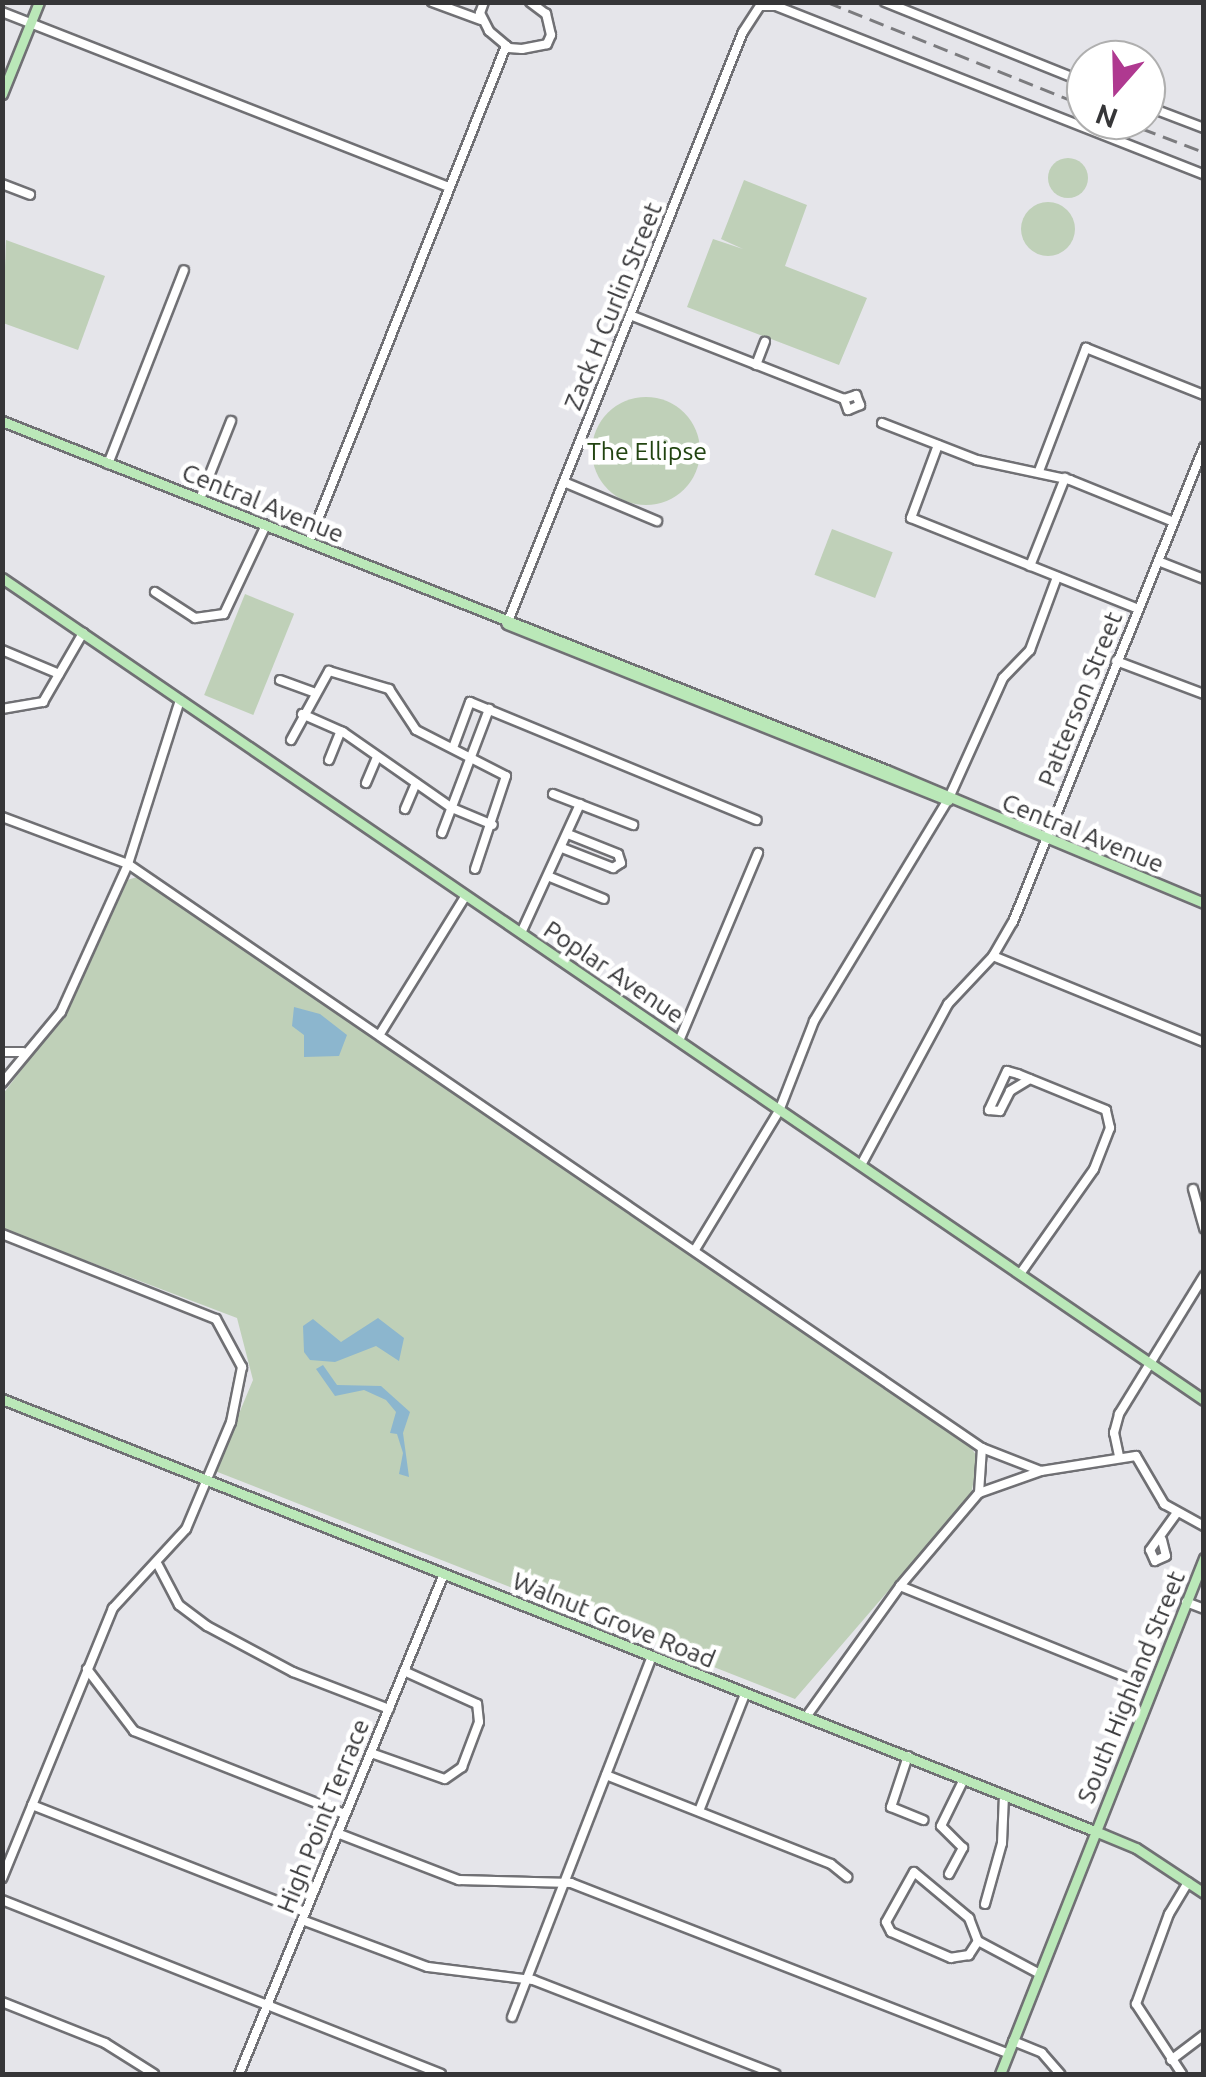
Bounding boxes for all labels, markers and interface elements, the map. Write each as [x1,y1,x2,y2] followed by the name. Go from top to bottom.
[1066,40,1166,140] north arrow
[1091,99,1121,135] text: N
[558,198,668,414] street label: Zack H Curlin Street
[587,436,707,466] park label: The Ellipse
[178,457,348,549] street label: Central Avenue
[1031,607,1129,791] street label: Patterson Street
[998,787,1168,879] street label: Central Avenue
[538,914,690,1030] street label: Poplar Avenue
[508,1566,720,1674] street label: Walnut Grove Road
[1071,1566,1191,1808] street label: South Highland Street
[270,1715,376,1917] street label: High Point Terrace

